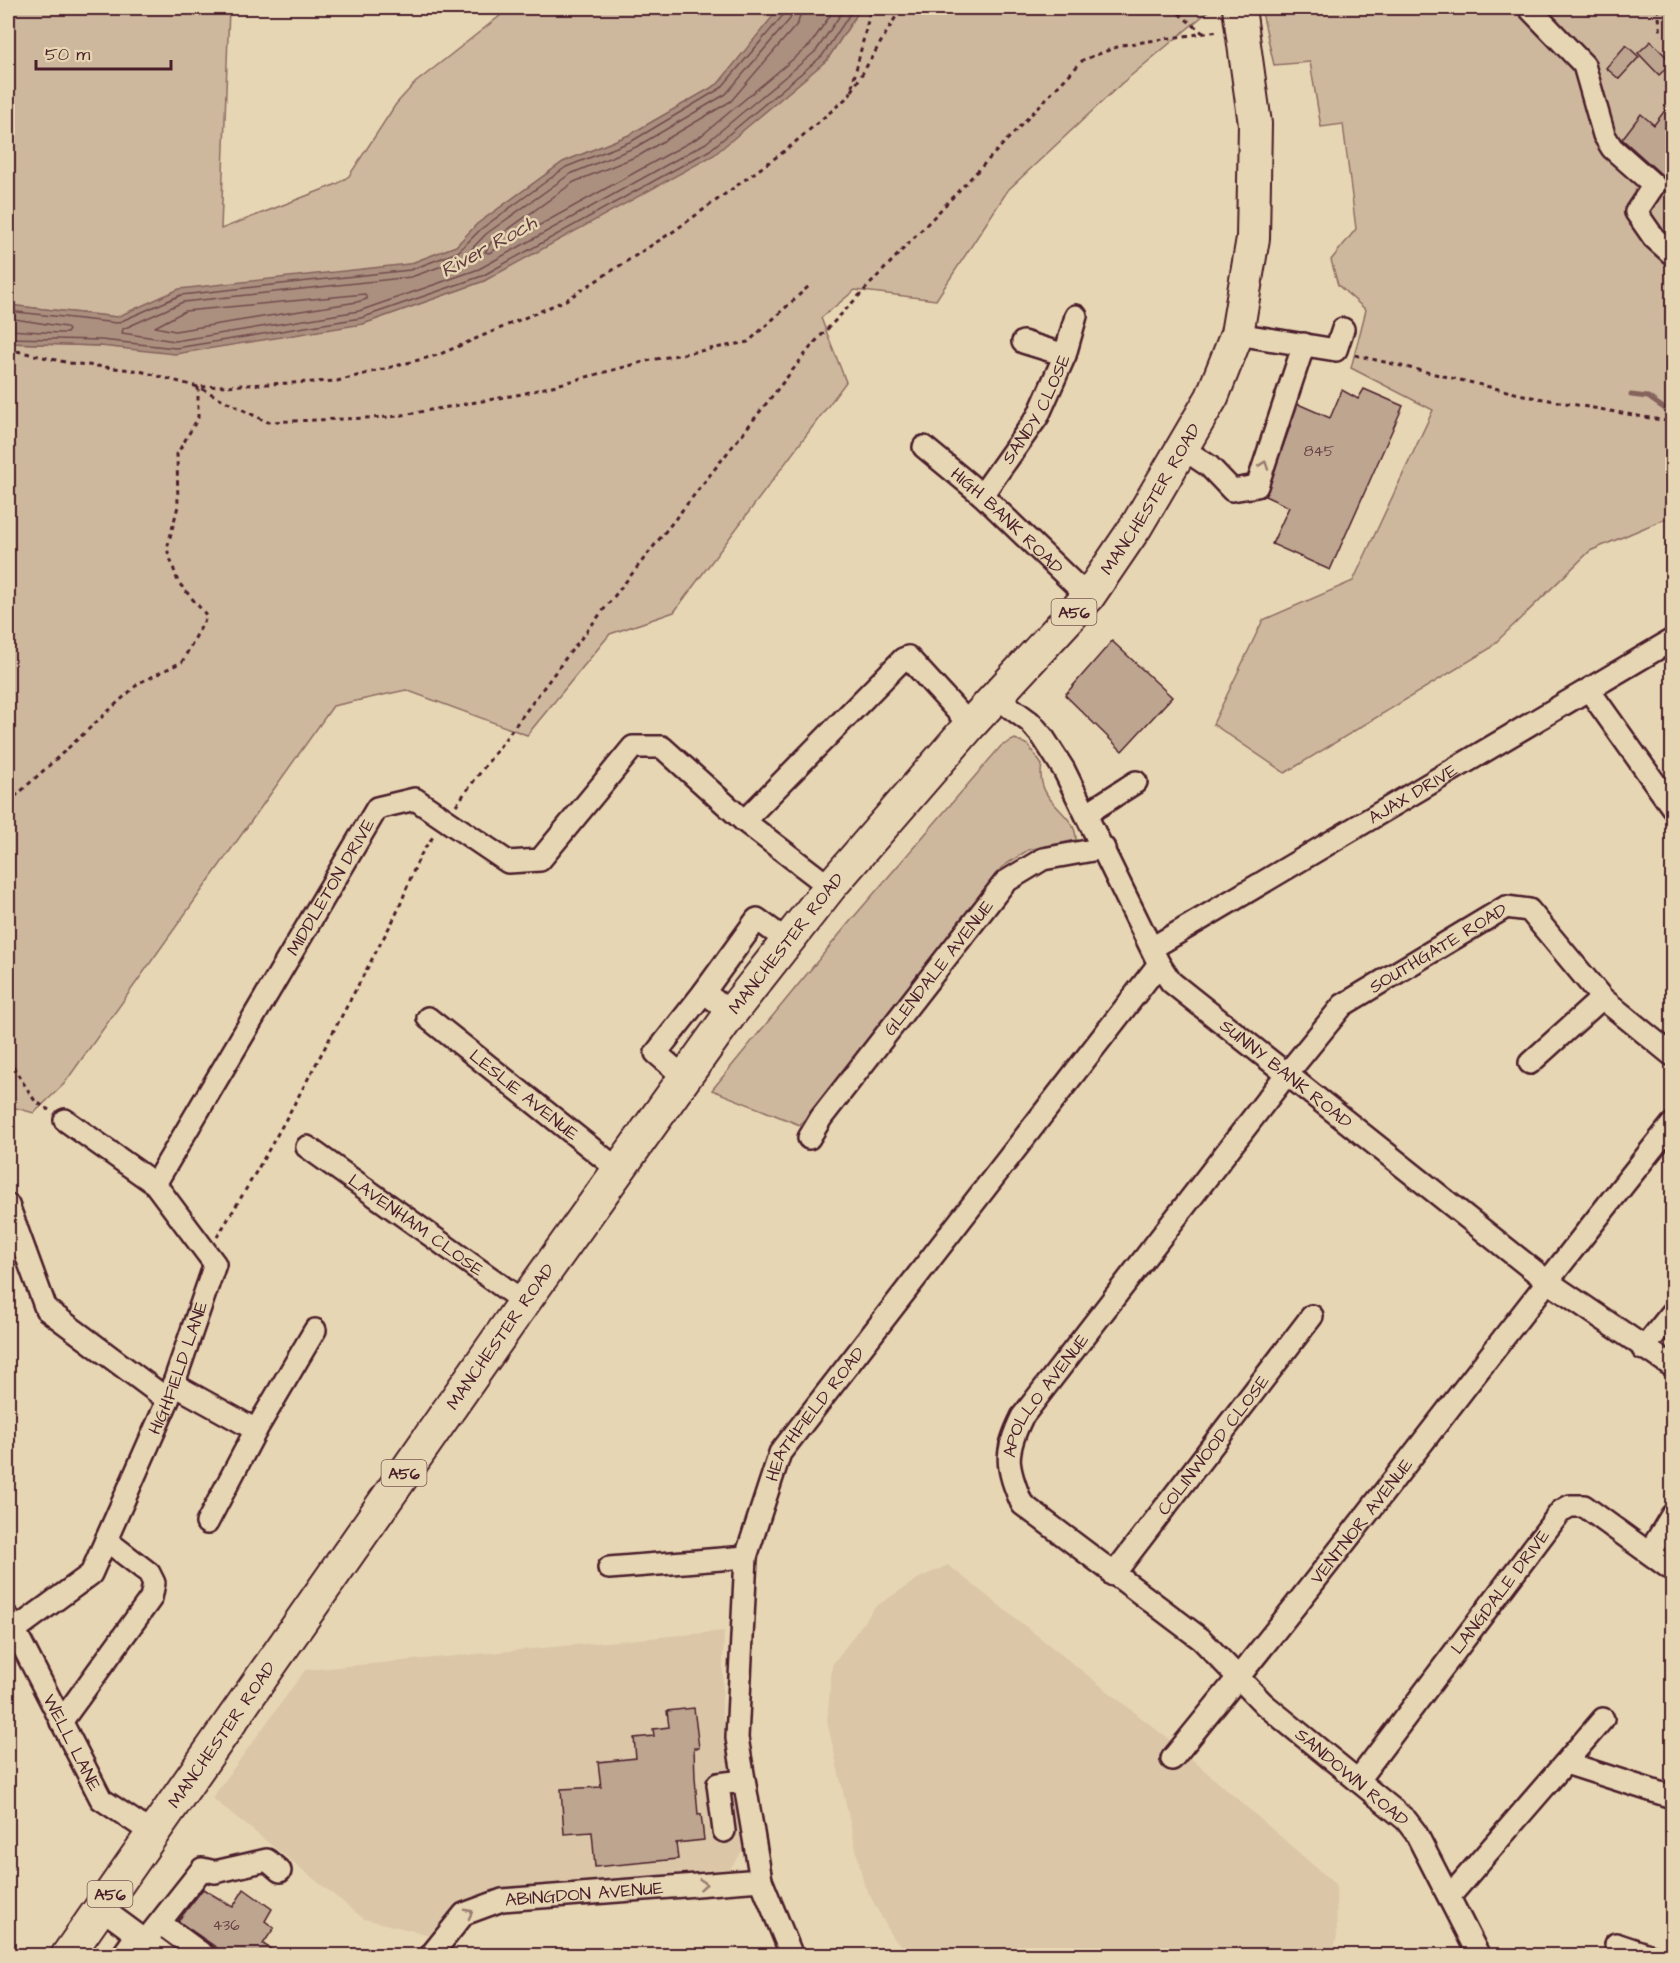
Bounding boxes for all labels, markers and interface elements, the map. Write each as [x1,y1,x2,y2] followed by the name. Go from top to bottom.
[36,33,171,71] scale bar
[45,42,90,67] text: 50 m
[436,209,542,285] water label: River Roch
[996,350,1077,469] street label: SANDY CLOSE
[1095,419,1207,580] street label: MANCHESTER ROAD
[1304,441,1335,462] house number: 845
[1256,460,1269,471] one-way arrow
[945,462,1069,580] street label: HIGH BANK ROAD
[1052,599,1096,625] road number: A56
[1364,758,1463,830] street label: AJAX DRIVE
[281,814,381,960] street label: MIDDLETON DRIVE
[723,867,850,1020] street label: MANCHESTER ROAD
[878,895,1000,1041] street label: GLENDALE AVENUE
[1364,897,1512,1000] street label: SOUTHGATE ROAD
[1214,1013,1358,1135] street label: SUNNY BANK ROAD
[464,1044,584,1147] street label: LESLIE AVENUE
[343,1168,489,1283] street label: LAVENHAM CLOSE
[440,1258,561,1415] street label: MANCHESTER ROAD
[142,1298,214,1439] street label: HIGHFIELD LANE
[997,1328,1095,1459] street label: APOLLO AVENUE
[760,1341,871,1485] street label: HEATHFIELD ROAD
[1151,1370,1275,1521] street label: COLINWOOD CLOSE
[1305,1453,1419,1590] street label: VENTNOR AVENUE
[382,1460,426,1486] road number: A56
[1445,1524,1556,1660] street label: LANGDALE DRIVE
[162,1656,282,1813] street label: MANCHESTER ROAD
[37,1690,107,1796] street label: WELL LANE
[1289,1722,1414,1833] street label: SANDOWN ROAD
[504,1876,665,1913] street label: ABINGDON AVENUE
[698,1878,707,1891] one-way arrow
[88,1881,132,1907] road number: A56
[463,1909,474,1921] one-way arrow
[212,1915,240,1936] house number: 436

